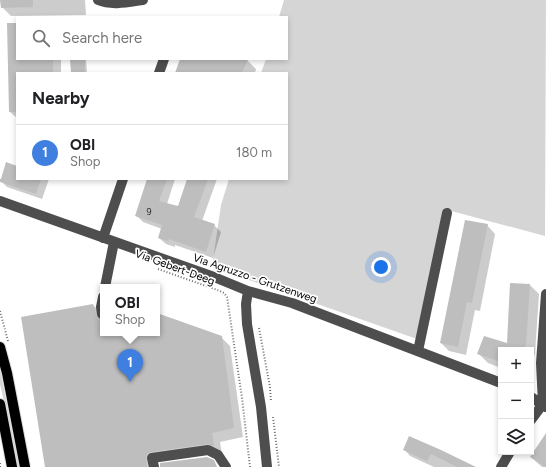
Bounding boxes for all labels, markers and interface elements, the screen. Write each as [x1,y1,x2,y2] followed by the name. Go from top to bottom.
[16,16,288,60] search box
[30,27,52,49] icon: search
[62,29,142,47] text: Search here
[32,88,90,108] text: Nearby
[70,136,95,154] text: OBI
[42,145,48,160] text: 1
[236,145,272,160] text: 180 m
[70,154,100,169] text: Shop
[146,206,152,217] house number: 9
[133,247,216,288] street label: Via Gebert-Deeg
[191,251,319,306] street label: Via Agruzzo - Grutzenweg
[371,257,391,277] your location
[100,284,160,336] popup
[115,294,140,312] text: OBI
[115,312,145,327] text: Shop
[498,347,534,455] map controls
[498,347,534,383] button: +
[117,349,143,382] pin: 1
[498,383,534,419] button: −
[498,419,534,455] button: layers

